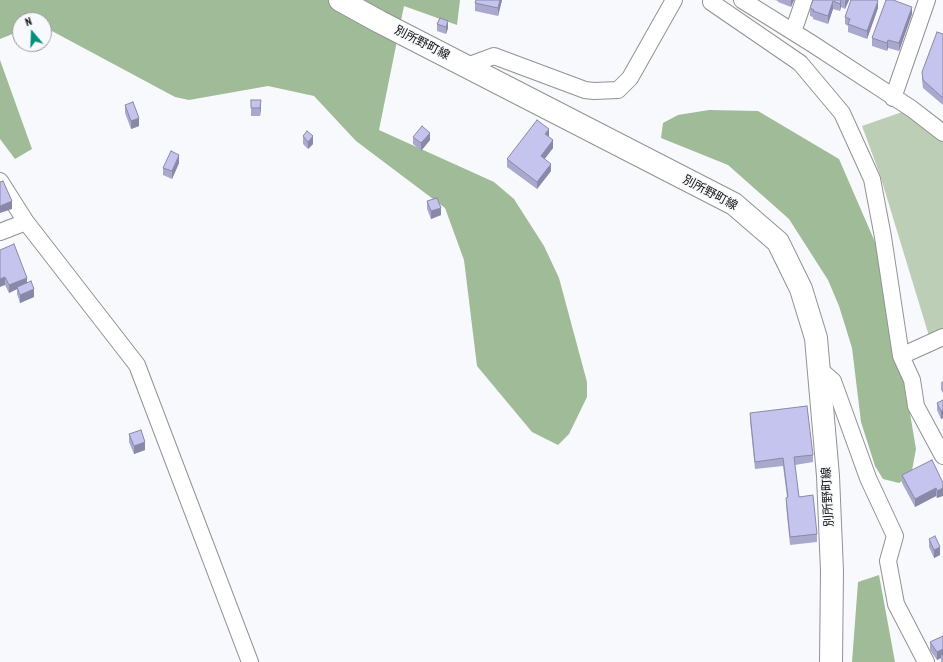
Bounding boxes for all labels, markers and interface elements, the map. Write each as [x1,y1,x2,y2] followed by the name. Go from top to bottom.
[12,12,52,52] north arrow
[23,14,34,29] text: N
[392,23,452,63] street label: 別所野町線
[680,173,740,213] street label: 別所野町線
[819,467,837,527] street label: 別所野町線

